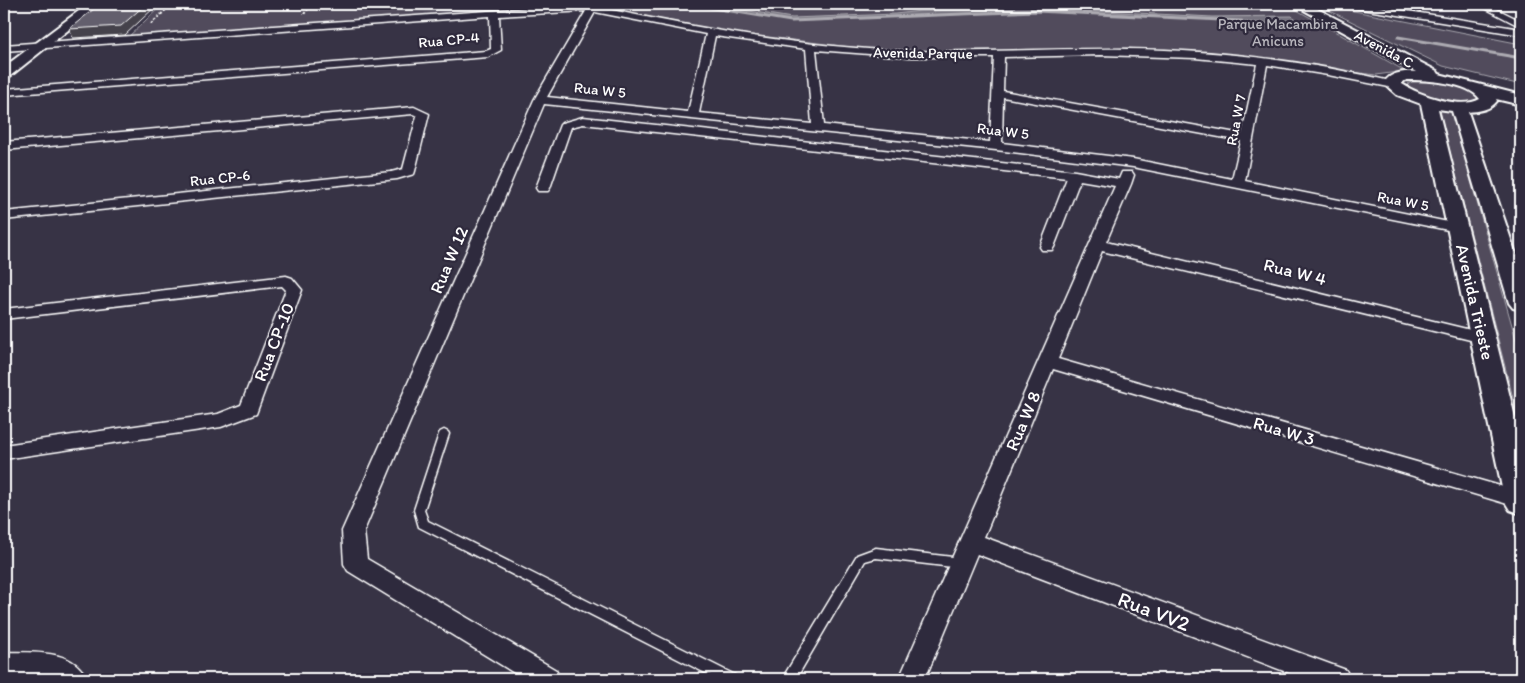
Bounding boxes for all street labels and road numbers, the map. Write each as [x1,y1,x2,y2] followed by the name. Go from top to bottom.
[1351,26,1417,72] street label: Avenida C
[418,28,480,52] street label: Rua CP-4
[873,43,973,63] street label: Avenida Parque
[573,78,627,102] street label: Rua W 5
[1222,92,1250,147] street label: Rua W 7
[976,119,1030,143] street label: Rua W 5
[189,166,251,190] street label: Rua CP-6
[1376,187,1430,215] street label: Rua W 5
[425,223,473,297] street label: Rua W 12
[1451,242,1499,362] street label: Avenida Trieste
[1261,254,1329,290] street label: Rua W 4
[249,300,299,384] street label: Rua CP-10
[1001,388,1045,454] street label: Rua W 8
[1251,412,1317,450] street label: Rua W 3
[1114,586,1194,636] street label: Rua VV2

